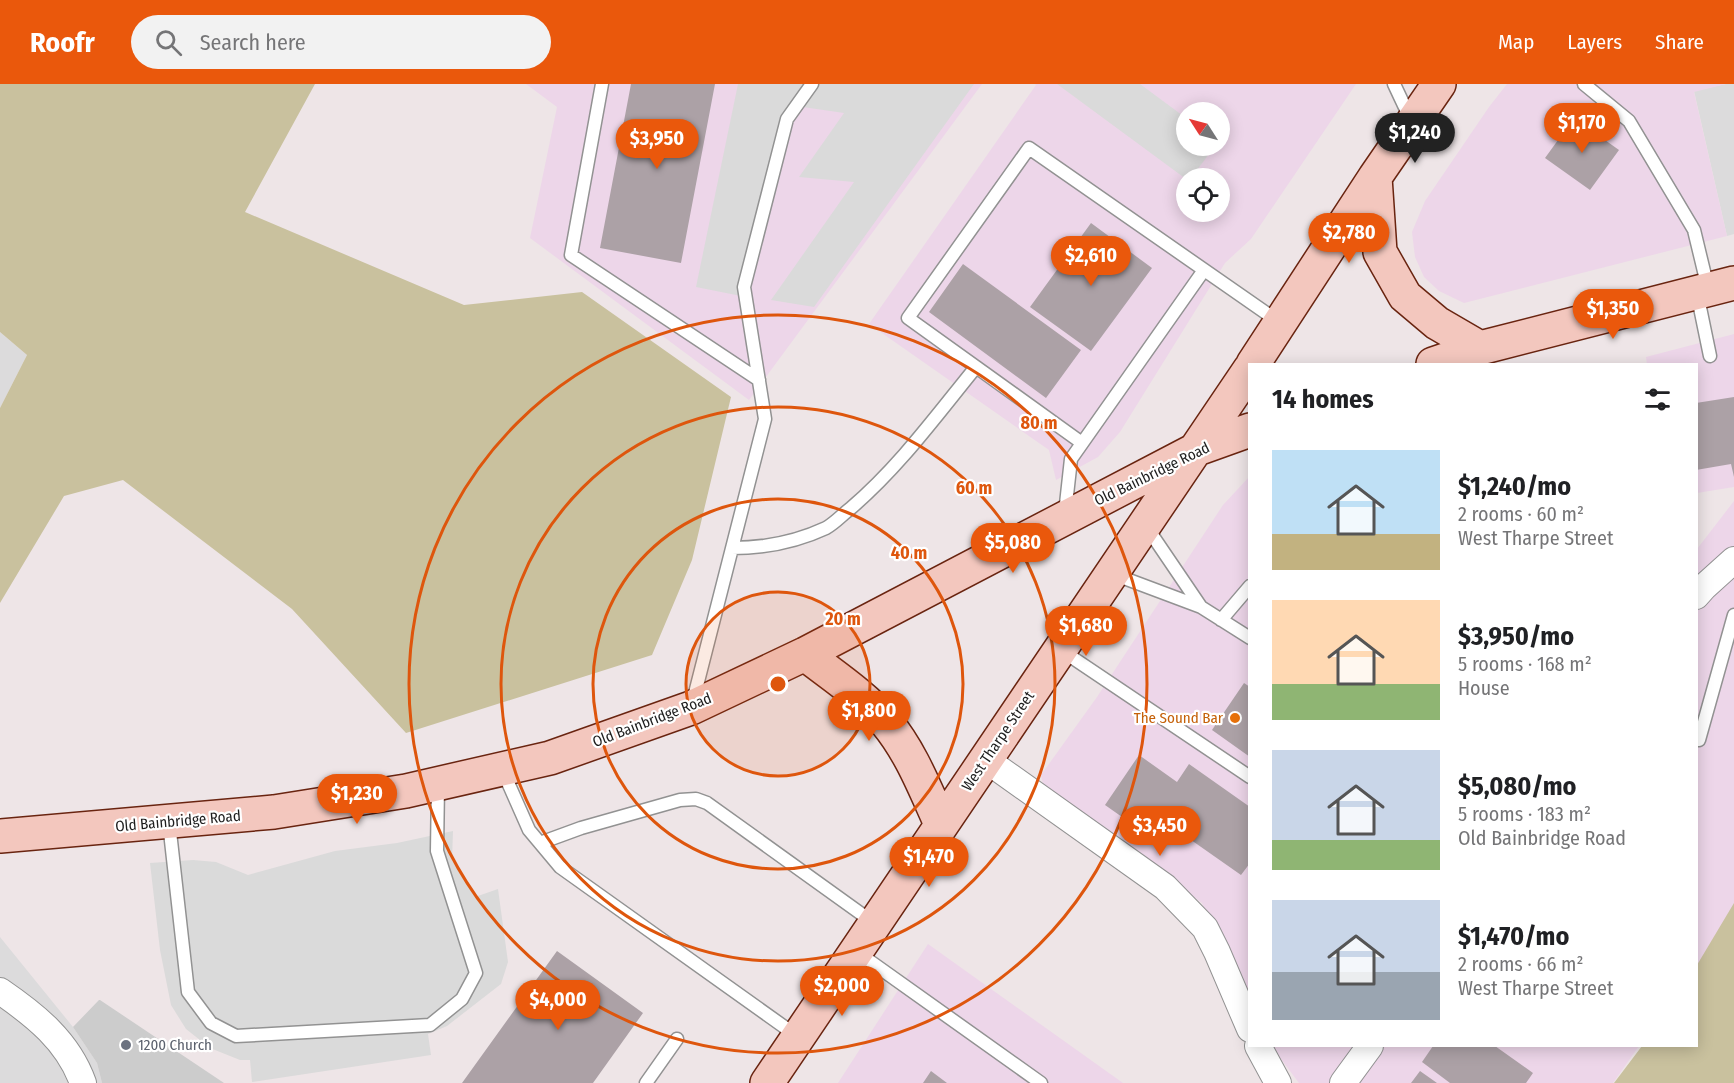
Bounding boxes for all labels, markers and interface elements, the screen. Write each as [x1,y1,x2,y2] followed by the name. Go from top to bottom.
[131,15,551,69] search box
[30,26,95,59] text: Roofr
[152,26,185,59] icon: search
[200,29,306,56] text: Search here
[1498,29,1534,55] text: Map
[1567,29,1622,55] text: Layers
[1655,29,1704,55] text: Share
[1176,102,1230,156] north arrow
[1176,102,1230,222] map controls
[1533,103,1631,154] pin: $1,170
[1558,110,1606,134] text: $1,170
[1366,113,1464,164] pin: $1,240
[608,119,706,170] pin: $3,950
[1389,120,1441,144] text: $1,240
[630,126,684,150] text: $3,950
[1176,168,1230,222] button: locate
[1300,213,1398,264] pin: $2,780
[1322,220,1376,244] text: $2,780
[1042,236,1140,287] pin: $2,610
[1065,243,1117,267] text: $2,610
[1564,289,1662,340] pin: $1,350
[1587,296,1639,320] text: $1,350
[1641,383,1674,416] icon: filters
[1272,384,1374,415] text: 14 homes
[1021,412,1057,434] text: 80 m
[1091,438,1213,510] street label: Old Bainbridge Road
[1458,471,1571,502] text: $1,240/mo
[1320,474,1392,546] icon: home
[956,477,992,499] text: 60 m
[1458,502,1584,526] text: 2 rooms · 60 m²
[964,523,1062,574] pin: $5,080
[1458,526,1613,550] text: West Tharpe Street
[985,530,1041,554] text: $5,080
[891,542,927,564] text: 40 m
[1037,606,1135,657] pin: $1,680
[824,608,861,630] text: 20 m
[1059,613,1113,637] text: $1,680
[1458,621,1574,652] text: $3,950/mo
[1320,624,1392,696] icon: home
[1458,652,1592,676] text: 5 rooms · 168 m²
[768,674,788,694] centre of rings
[1458,676,1510,700] text: House
[958,688,1038,794] street label: West Tharpe Street
[590,689,714,751] street label: Old Bainbridge Road
[820,691,918,742] pin: $1,800
[842,698,896,722] text: $1,800
[1134,709,1224,727] place label: The Sound Bar
[1228,711,1242,725] marker: The Sound Bar
[1458,771,1576,802] text: $5,080/mo
[308,774,406,825] pin: $1,230
[1320,774,1392,846] icon: home
[331,781,383,805] text: $1,230
[1458,802,1591,826] text: 5 rooms · 183 m²
[1111,806,1209,857] pin: $3,450
[114,807,242,835] street label: Old Bainbridge Road
[1133,813,1187,837] text: $3,450
[1458,826,1626,850] text: Old Bainbridge Road
[880,837,978,888] pin: $1,470
[904,844,954,868] text: $1,470
[1458,921,1569,952] text: $1,470/mo
[1320,924,1392,996] icon: home
[1458,952,1584,976] text: 2 rooms · 66 m²
[793,966,891,1017] pin: $2,000
[814,973,870,997] text: $2,000
[1458,976,1613,1000] text: West Tharpe Street
[509,980,607,1031] pin: $4,000
[529,987,587,1011] text: $4,000
[138,1036,212,1054] place label: 1200 Church
[119,1038,133,1052] marker: 1200 Church

